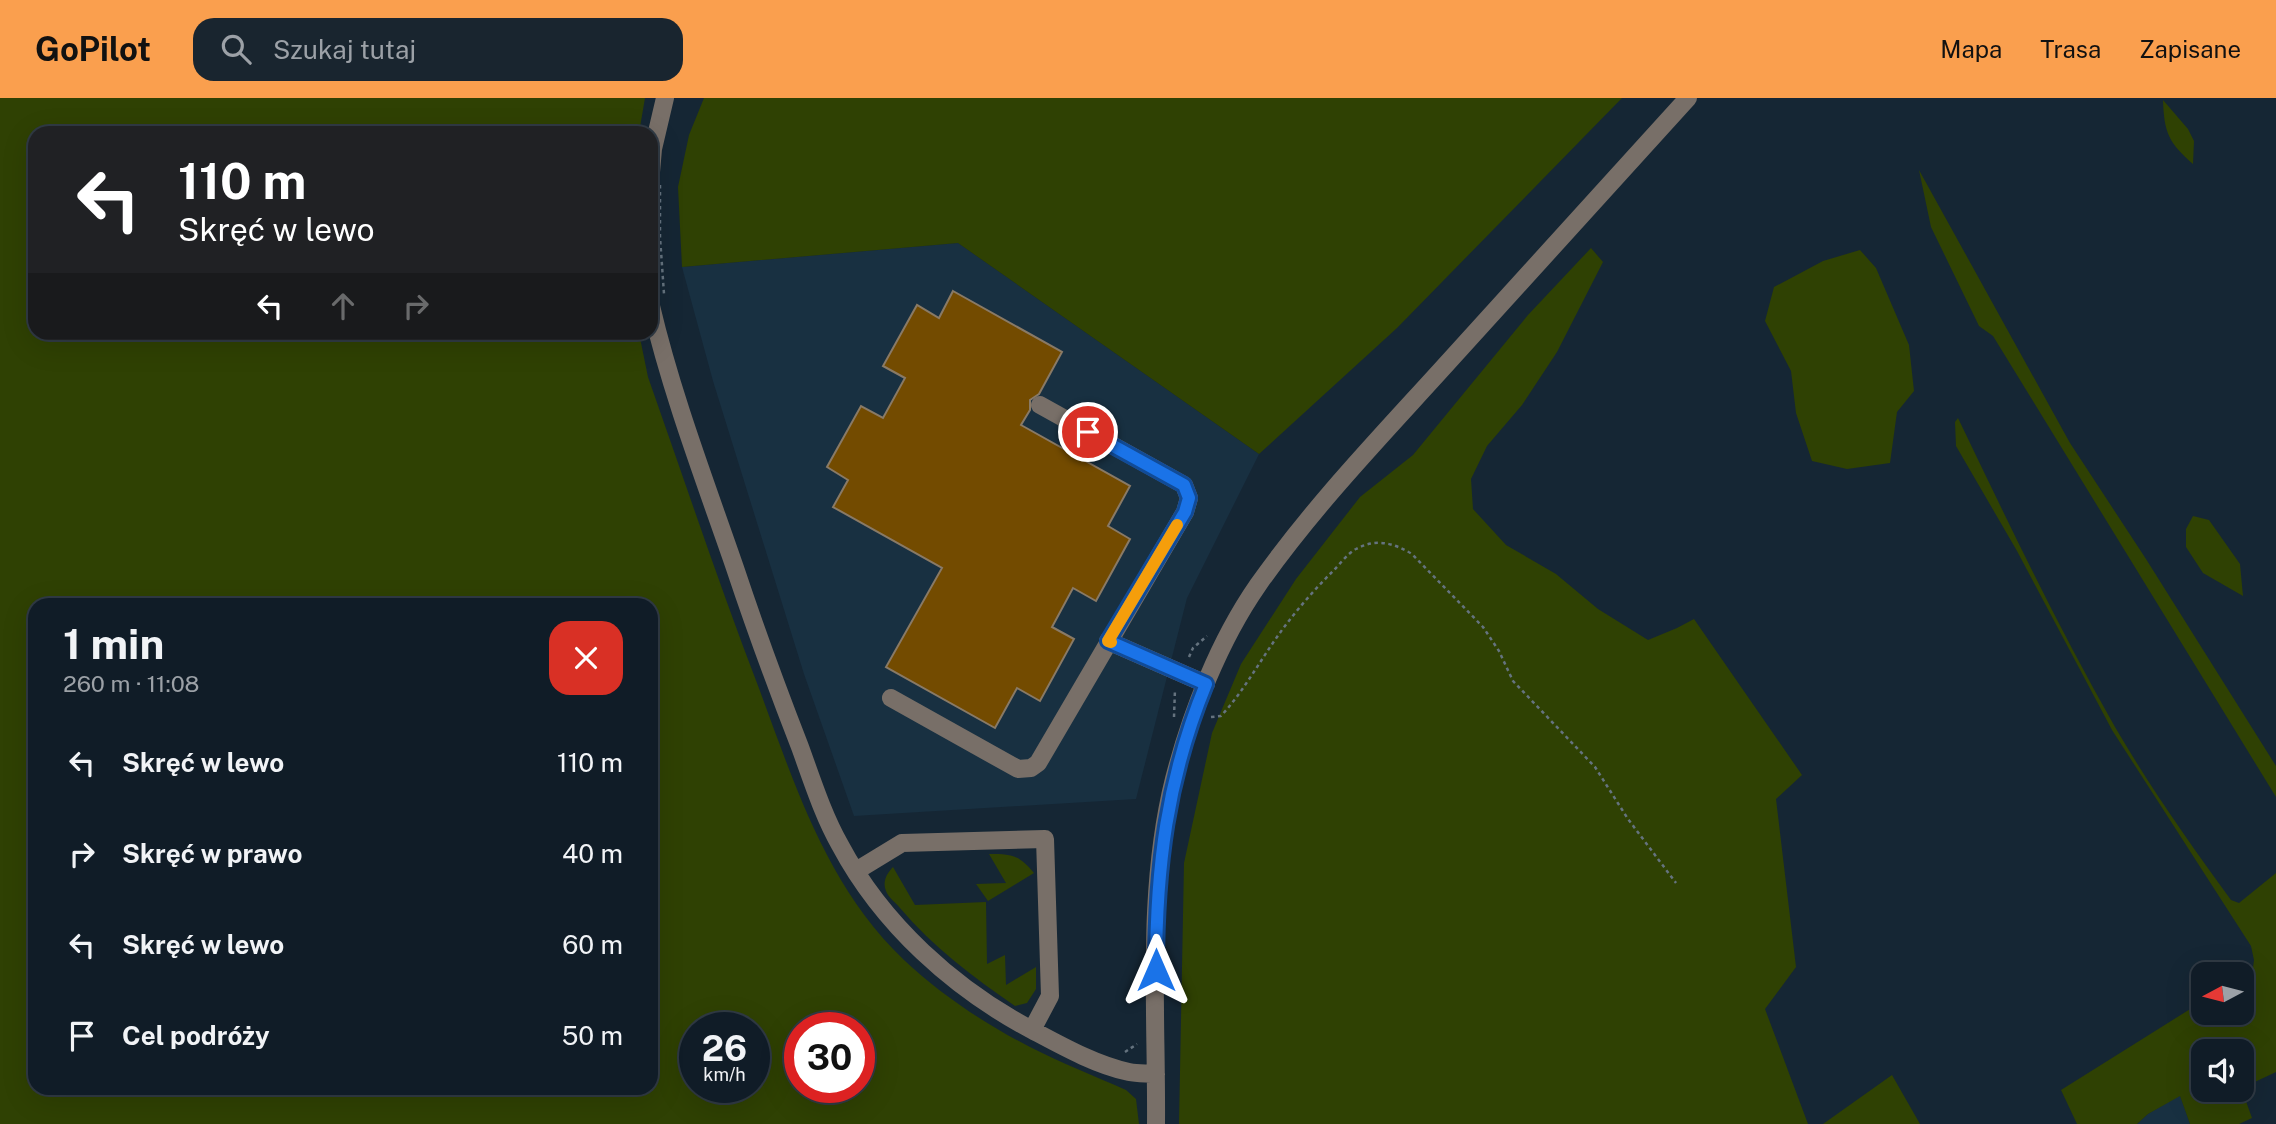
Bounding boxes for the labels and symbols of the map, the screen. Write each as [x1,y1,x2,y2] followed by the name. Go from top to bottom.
[1058,402,1118,462] pin
[1119,933,1193,1007] position arrow
[2191,962,2254,1026] north arrow
[784,1012,875,1103] speed limit sign: 30

